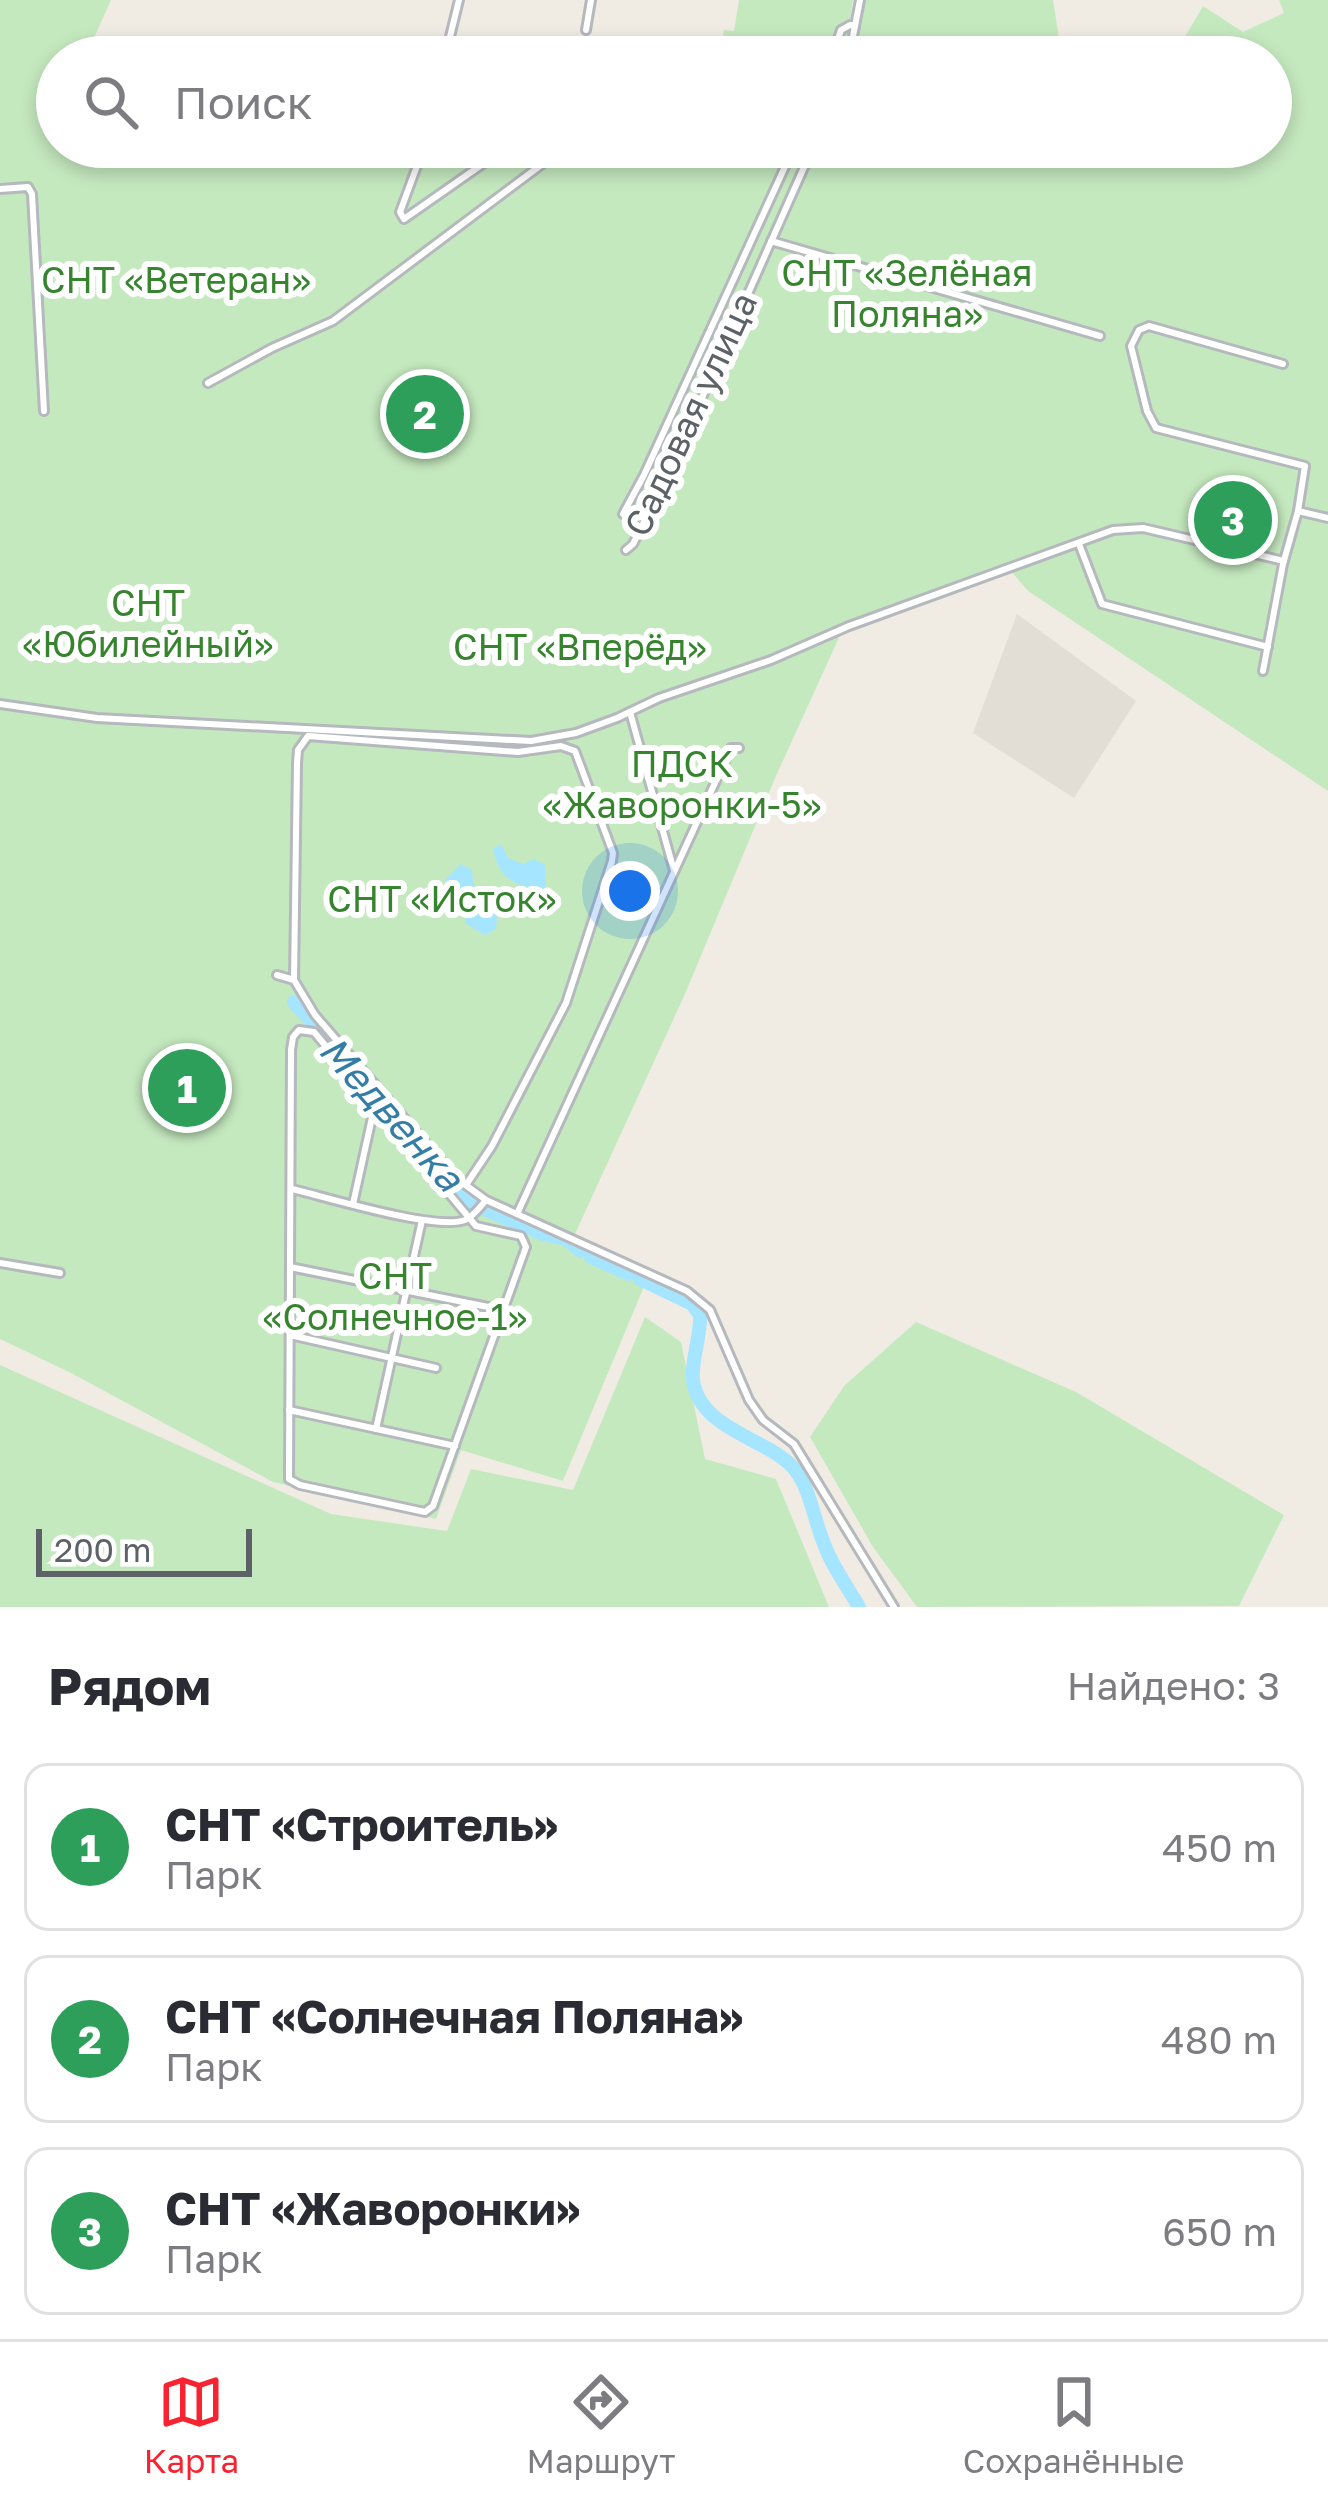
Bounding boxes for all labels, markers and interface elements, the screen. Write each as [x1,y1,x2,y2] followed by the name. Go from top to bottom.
[36,36,1292,168] search box
[78,69,144,135] icon: search
[174,75,313,129] text: Поиск
[781,251,1033,335] park label: СНТ «Зелёная Поляна»
[41,258,311,301] park label: СНТ «Ветеран»
[615,285,765,543] street label: Садовая улица
[386,369,464,459] pin: 2
[1194,475,1272,565] pin: 3
[22,581,274,665] park label: СНТ «Юбилейный»
[453,625,707,668] park label: СНТ «Вперёд»
[542,742,822,826] park label: ПДСК «Жаворонки-5»
[600,861,660,921] your location
[327,877,557,920] park label: СНТ «Исток»
[310,1026,475,1201] water label: Медвенка
[148,1043,226,1133] pin: 1
[263,1254,527,1338] park label: СНТ «Солнечное-1»
[36,1523,252,1576] scale bar
[54,1530,152,1569] text: 200 m
[48,1655,211,1716] text: Рядом
[1067,1662,1280,1709] text: Найдено: 3
[165,1797,558,1851] text: СНТ «Строитель»
[80,1824,100,1871] text: 1
[1162,1824,1277,1871] text: 450 m
[165,1851,263,1898] text: Парк
[165,1989,743,2043] text: СНТ «Солнечная Поляна»
[78,2016,102,2063] text: 2
[1161,2016,1277,2063] text: 480 m
[165,2043,263,2090] text: Парк
[165,2181,580,2235] text: СНТ «Жаворонки»
[78,2208,102,2255] text: 3
[1162,2208,1277,2255] text: 650 m
[165,2235,263,2282] text: Парк
[144,2369,239,2480] tab: Карта
[527,2369,676,2480] tab: Маршрут
[963,2369,1184,2480] tab: Сохранённые

